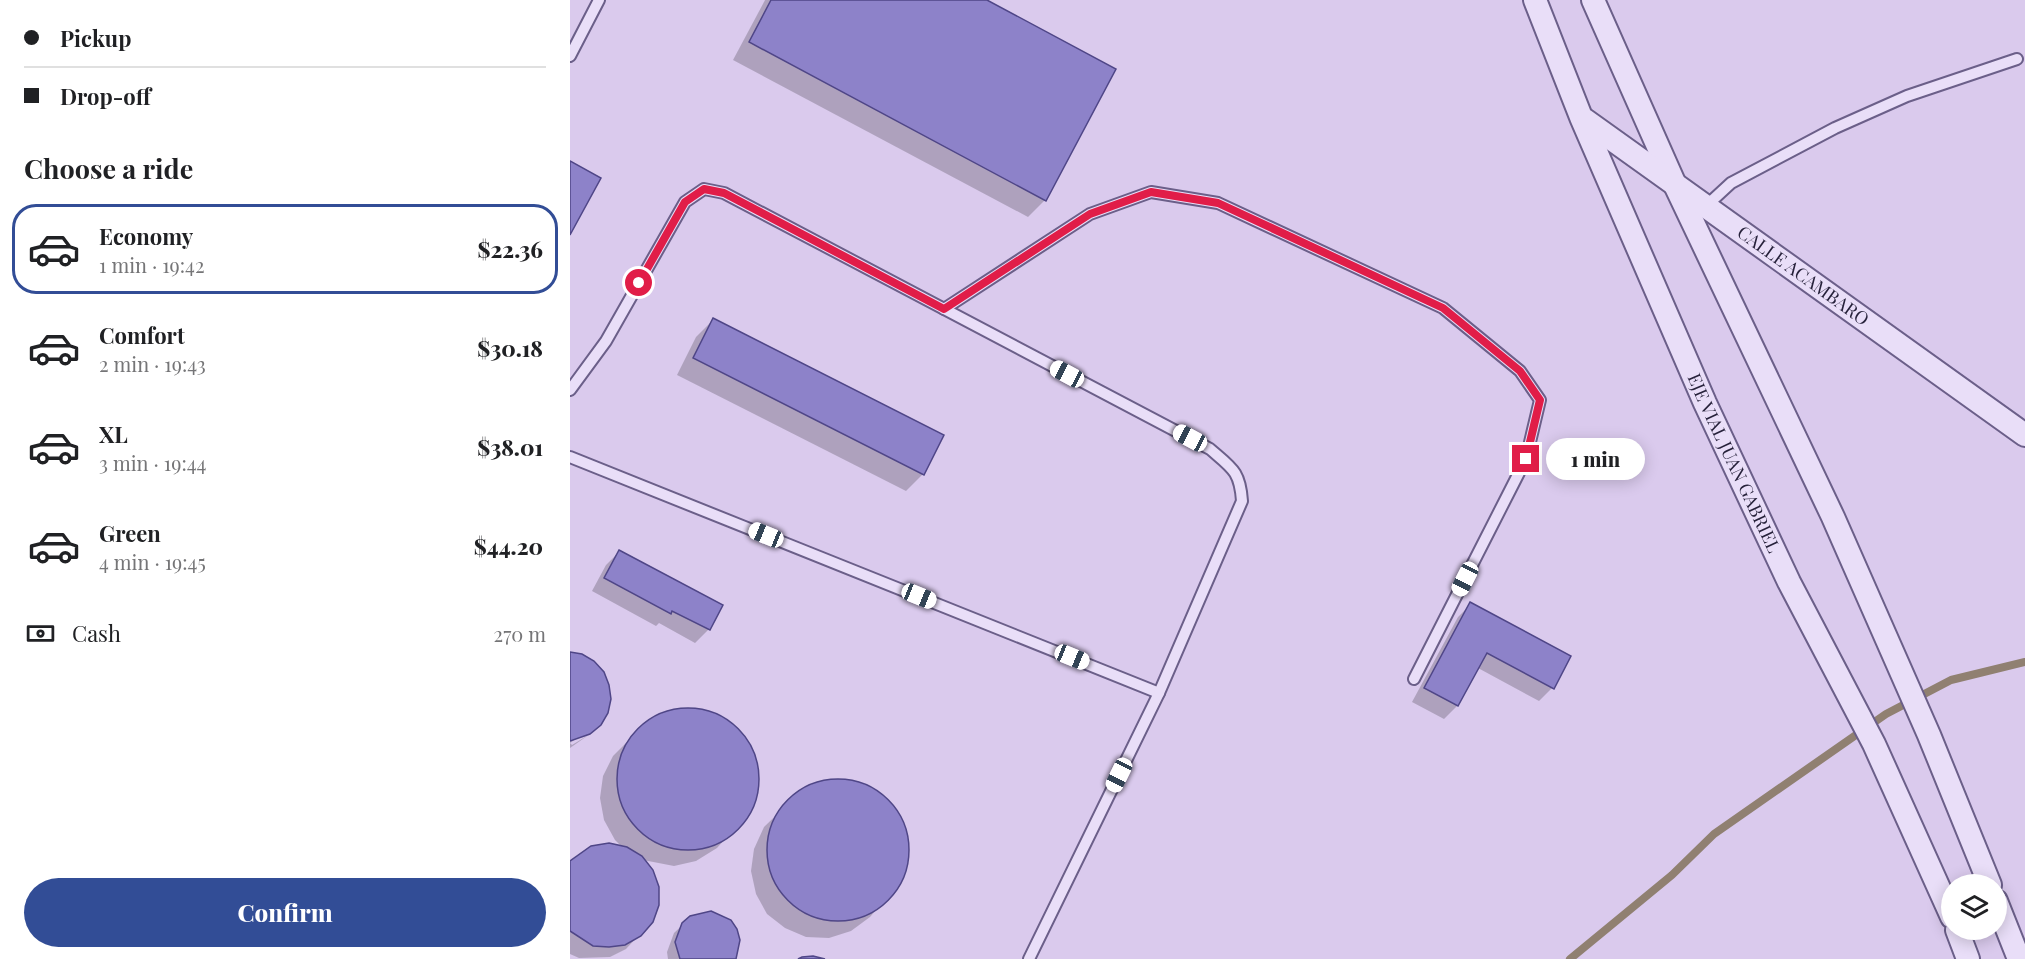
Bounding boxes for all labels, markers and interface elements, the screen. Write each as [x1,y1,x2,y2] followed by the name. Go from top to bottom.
[60,23,131,53] text: Pickup
[60,81,151,111] text: Drop-off
[24,150,193,186] text: Choose a ride
[1733,220,1874,331] street label: CALLE ACAMBARO
[99,221,193,251] text: Economy
[27,222,81,276] icon: car
[478,234,543,264] text: $22.36
[99,251,205,278] text: 1 min · 19:42
[625,269,652,296] route start
[99,320,185,350] text: Comfort
[27,321,81,375] icon: car
[477,333,543,363] text: $30.18
[99,350,206,377] text: 2 min · 19:43
[1047,358,1087,390] car
[1683,369,1787,557] street label: EJE VIAL JUAN GABRIEL
[99,419,128,449] text: XL
[27,420,81,474] icon: car
[1170,422,1210,454] car
[477,432,543,462] text: $38.01
[1547,438,1646,480] callout: 1 min
[1512,445,1539,472] route end
[1571,445,1620,472] text: 1 min
[99,449,206,476] text: 3 min · 19:44
[99,518,161,548] text: Green
[27,519,81,573] icon: car
[746,520,786,550] car
[474,531,543,561] text: $44.20
[99,548,206,575] text: 4 min · 19:45
[1449,559,1481,599] car
[899,581,939,611] car
[24,617,57,650] icon: cash
[72,618,121,648] text: Cash
[494,620,546,647] text: 270 m
[1052,642,1092,672] car
[1103,755,1135,795] car
[1941,874,2007,940] map controls
[1941,874,2007,940] button: layers
[24,878,546,947] button: Confirm

